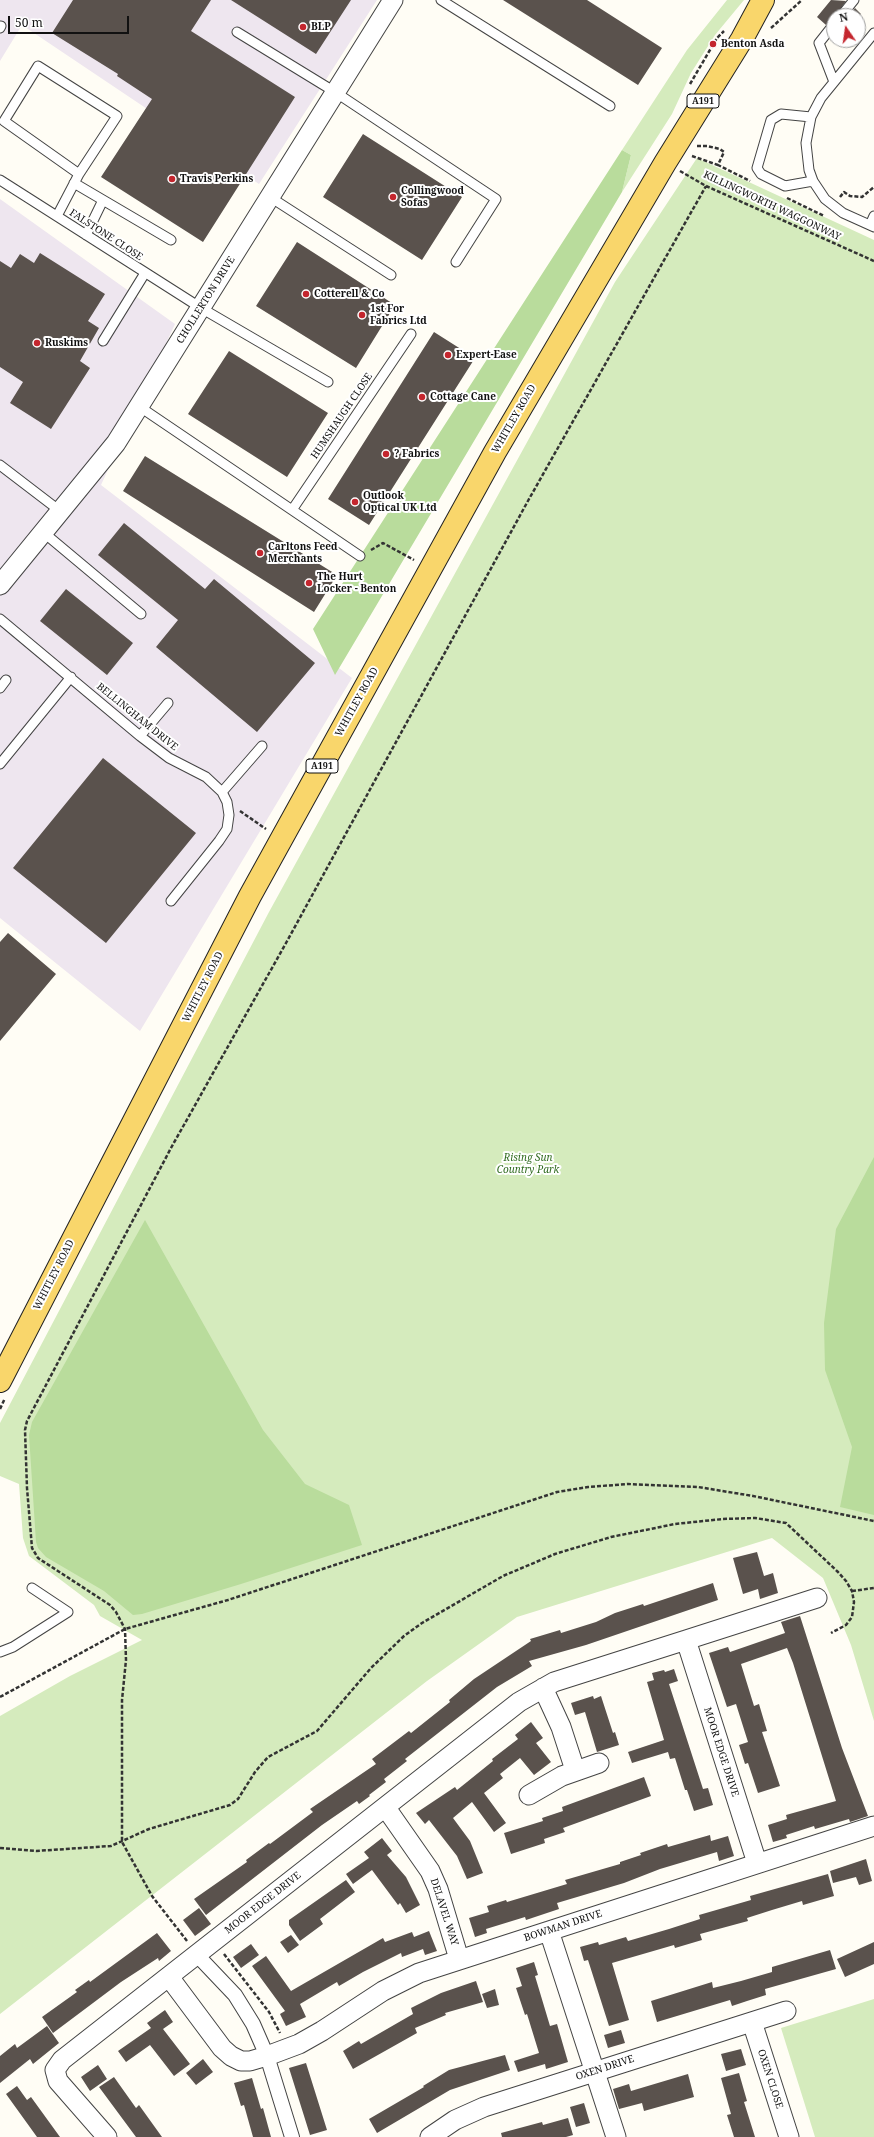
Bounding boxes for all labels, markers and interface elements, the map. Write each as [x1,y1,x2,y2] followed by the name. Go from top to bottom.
[10,8,131,34] scale bar
[826,8,866,48] north arrow
[837,9,849,25] text: N
[15,14,43,31] text: 50 m
[311,21,331,33] place label: BLP
[298,22,308,32] marker: BLP
[721,38,784,50] place label: Benton Asda
[708,39,718,49] marker: Benton Asda
[687,94,719,108] road number: A191
[701,169,843,243] street label: KILLINGWORTH WAGGONWAY
[180,173,253,185] place label: Travis Perkins
[167,174,177,184] marker: Travis Perkins
[401,185,464,208] place label: Collingwood Sofas
[388,192,398,202] marker: Collingwood Sofas
[67,207,145,263] street label: FALSTONE CLOSE
[174,254,238,346] street label: CHOLLERTON DRIVE
[314,288,385,300] place label: Cotterell & Co
[301,289,311,299] marker: Cotterell & Co
[370,303,427,326] place label: 1st For Fabrics Ltd
[357,310,367,320] marker: 1st For Fabrics Ltd
[45,337,88,349] place label: Ruskims
[32,338,42,348] marker: Ruskims
[456,349,517,361] place label: Expert-Ease
[443,350,453,360] marker: Expert-Ease
[309,371,375,461] street label: HUMSHAUGH CLOSE
[490,383,538,455] street label: WHITLEY ROAD
[430,391,496,403] place label: Cottage Cane
[417,392,427,402] marker: Cottage Cane
[394,448,439,460] place label: ? Fabrics
[381,449,391,459] marker: ? Fabrics
[363,490,437,514] place label: Outlook Optical UK Ltd
[350,497,360,507] marker: Outlook Optical UK Ltd
[268,541,337,564] place label: Carltons Feed Merchants
[255,548,265,558] marker: Carltons Feed Merchants
[317,571,396,594] place label: The Hurt Locker - Benton
[304,578,314,588] marker: The Hurt Locker - Benton
[333,665,381,739] street label: WHITLEY ROAD
[94,681,180,753] street label: BELLINGHAM DRIVE
[306,759,338,773] road number: A191
[180,950,226,1024] street label: WHITLEY ROAD
[497,1152,559,1176] park label: Rising Sun Country Park
[31,1238,77,1312] street label: WHITLEY ROAD
[701,1706,741,1798] street label: MOOR EDGE DRIVE
[223,1870,303,1936] street label: MOOR EDGE DRIVE
[427,1877,461,1947] street label: DELAVEL WAY
[522,1908,604,1944] street label: BOWMAN DRIVE
[755,2048,785,2110] street label: OXEN CLOSE
[574,2053,636,2083] street label: OXEN DRIVE

